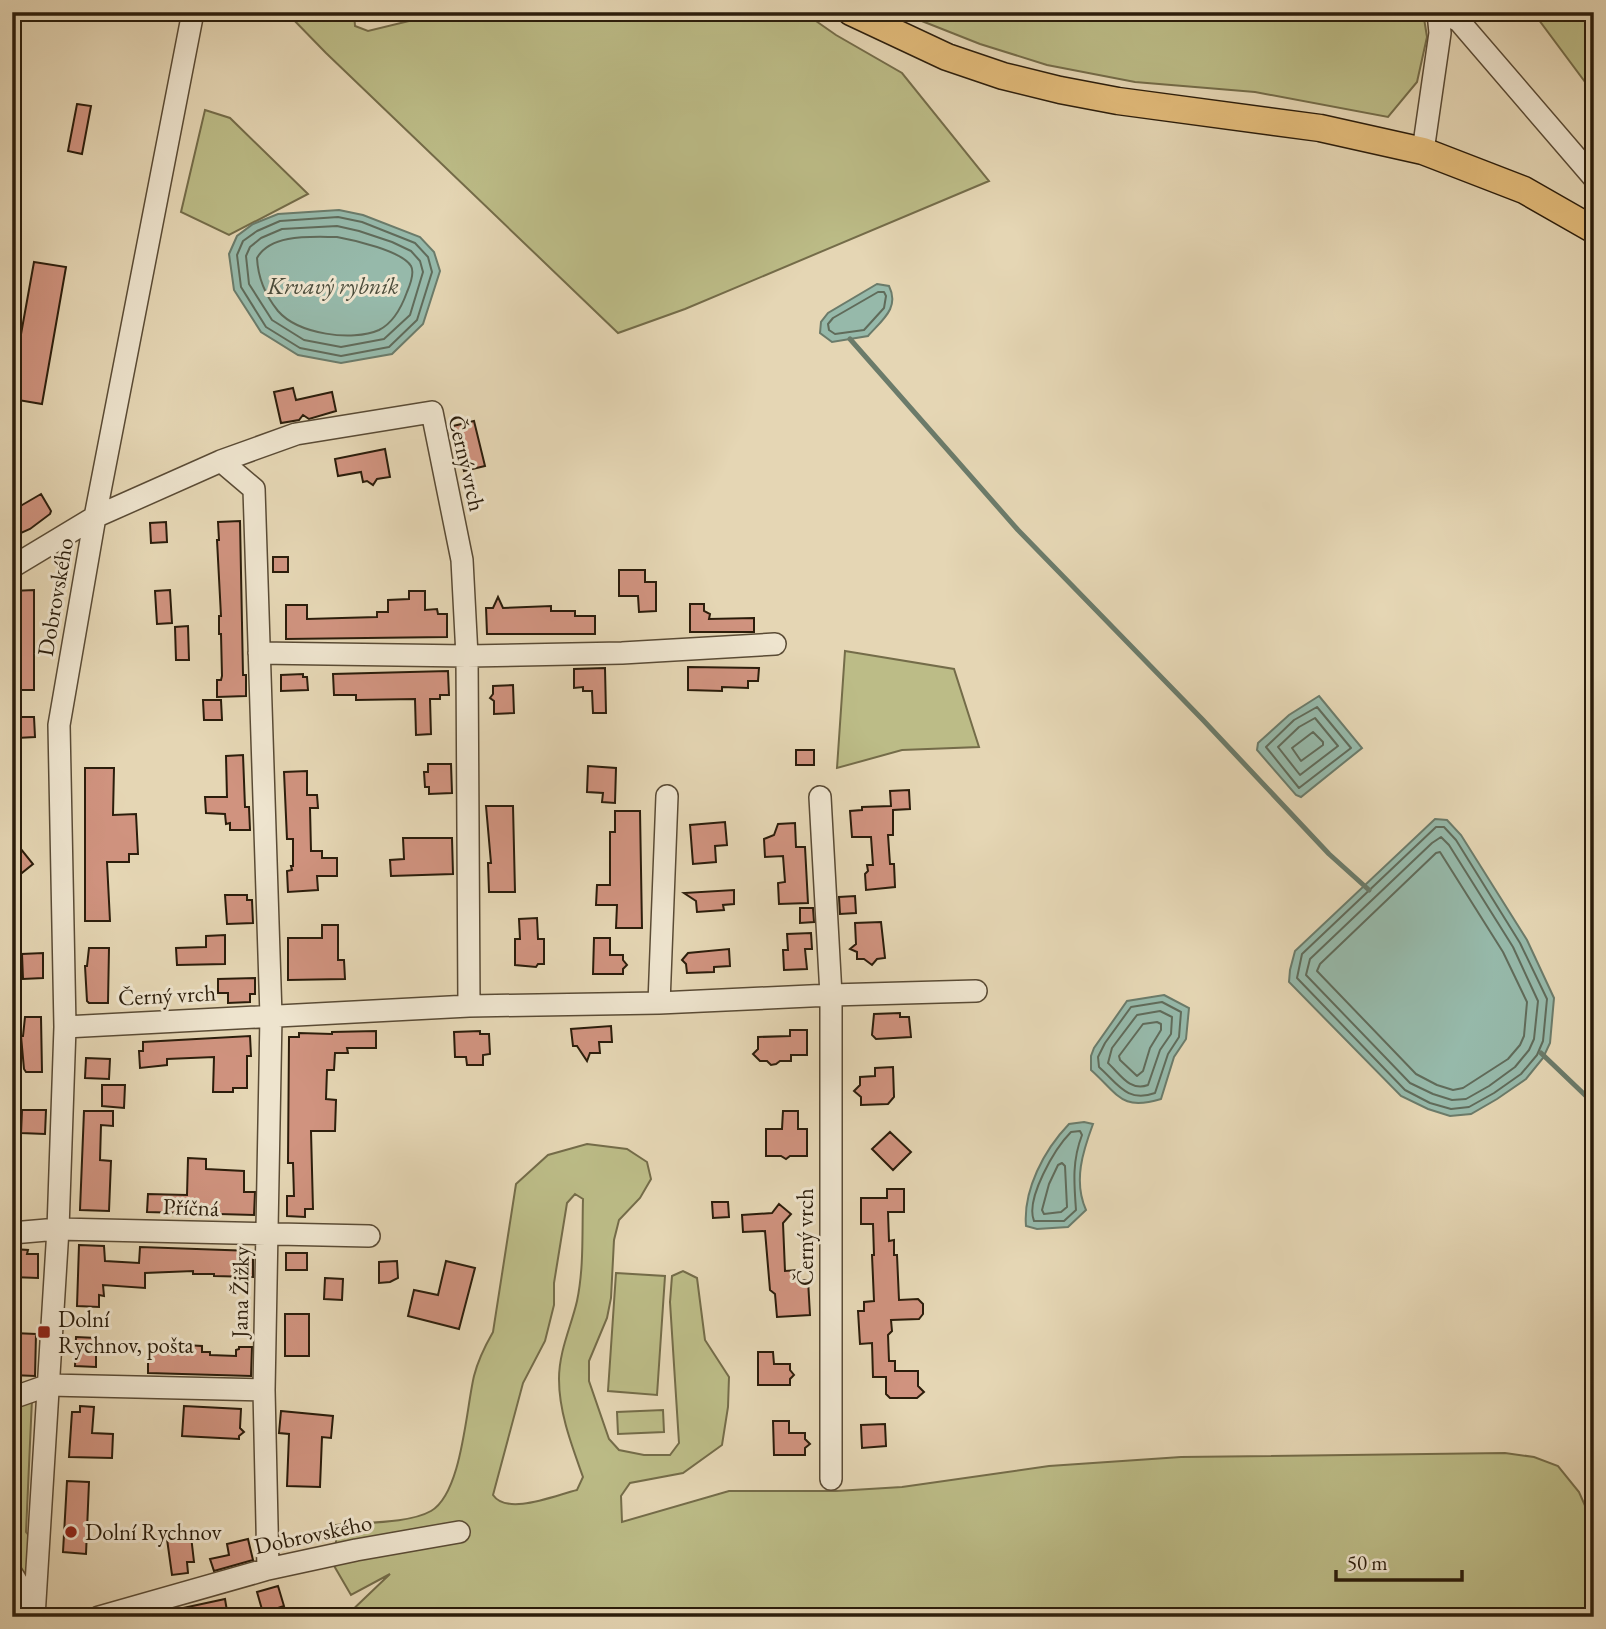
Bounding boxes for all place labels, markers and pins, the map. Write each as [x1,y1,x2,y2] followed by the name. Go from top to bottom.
[58,1304,195,1360] place label: Dolní Rychnov, pošta
[36,1324,52,1340] marker: Dolní Rychnov, pošta
[85,1517,223,1547] place label: Dolní Rychnov
[63,1524,79,1540] marker: Dolní Rychnov

